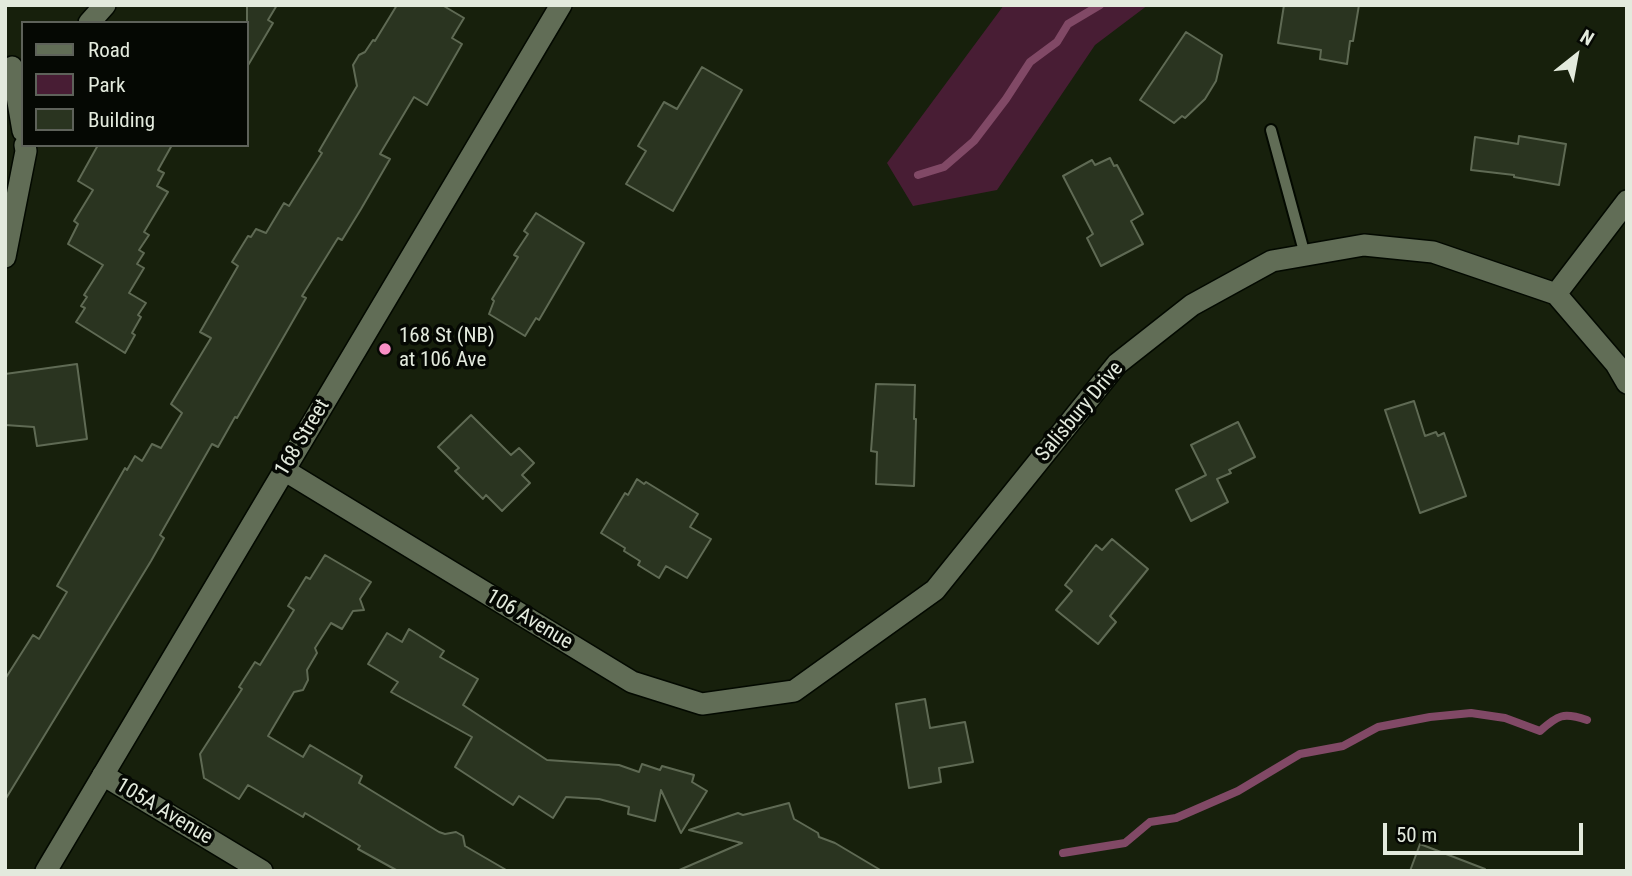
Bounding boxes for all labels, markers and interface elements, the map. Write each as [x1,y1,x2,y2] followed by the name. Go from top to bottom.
[21,21,248,147] legend
[1541,21,1611,91] north arrow
[1576,25,1598,50] text: N
[88,38,130,62] text: Road
[88,73,125,97] text: Park
[88,108,155,132] text: Building
[399,324,495,374] place label: 168 St (NB) at 106 Ave
[377,341,393,357] marker: 168 St (NB) at 106 Ave
[1031,357,1129,467] street label: Salisbury Drive
[270,395,336,481] street label: 168 Street
[481,584,577,656] street label: 106 Avenue
[111,773,217,851] street label: 105A Avenue
[1387,810,1586,854] scale bar
[1396,823,1437,847] text: 50 m

